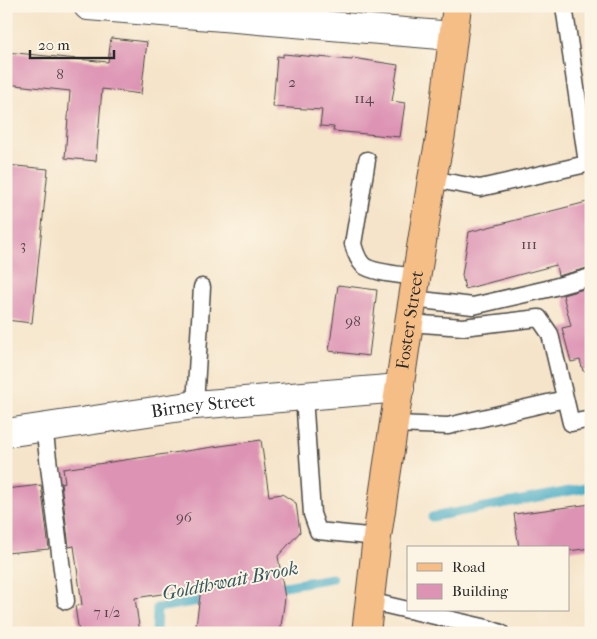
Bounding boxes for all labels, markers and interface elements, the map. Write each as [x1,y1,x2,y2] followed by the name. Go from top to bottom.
[30,28,114,60] scale bar
[38,36,70,54] text: 20 m
[56,65,64,83] house number: 8
[288,73,296,91] house number: 2
[354,89,375,107] house number: 114
[521,235,537,253] house number: 111
[20,236,26,254] house number: 3
[392,269,428,371] street label: Foster Street
[345,312,361,330] house number: 98
[150,390,257,422] street label: Birney Street
[176,508,193,526] house number: 96
[407,546,570,612] legend
[160,557,300,605] water label: Goldthwait Brook
[452,558,486,576] text: Road
[452,582,509,600] text: Building
[93,603,121,621] house number: 7 1/2

